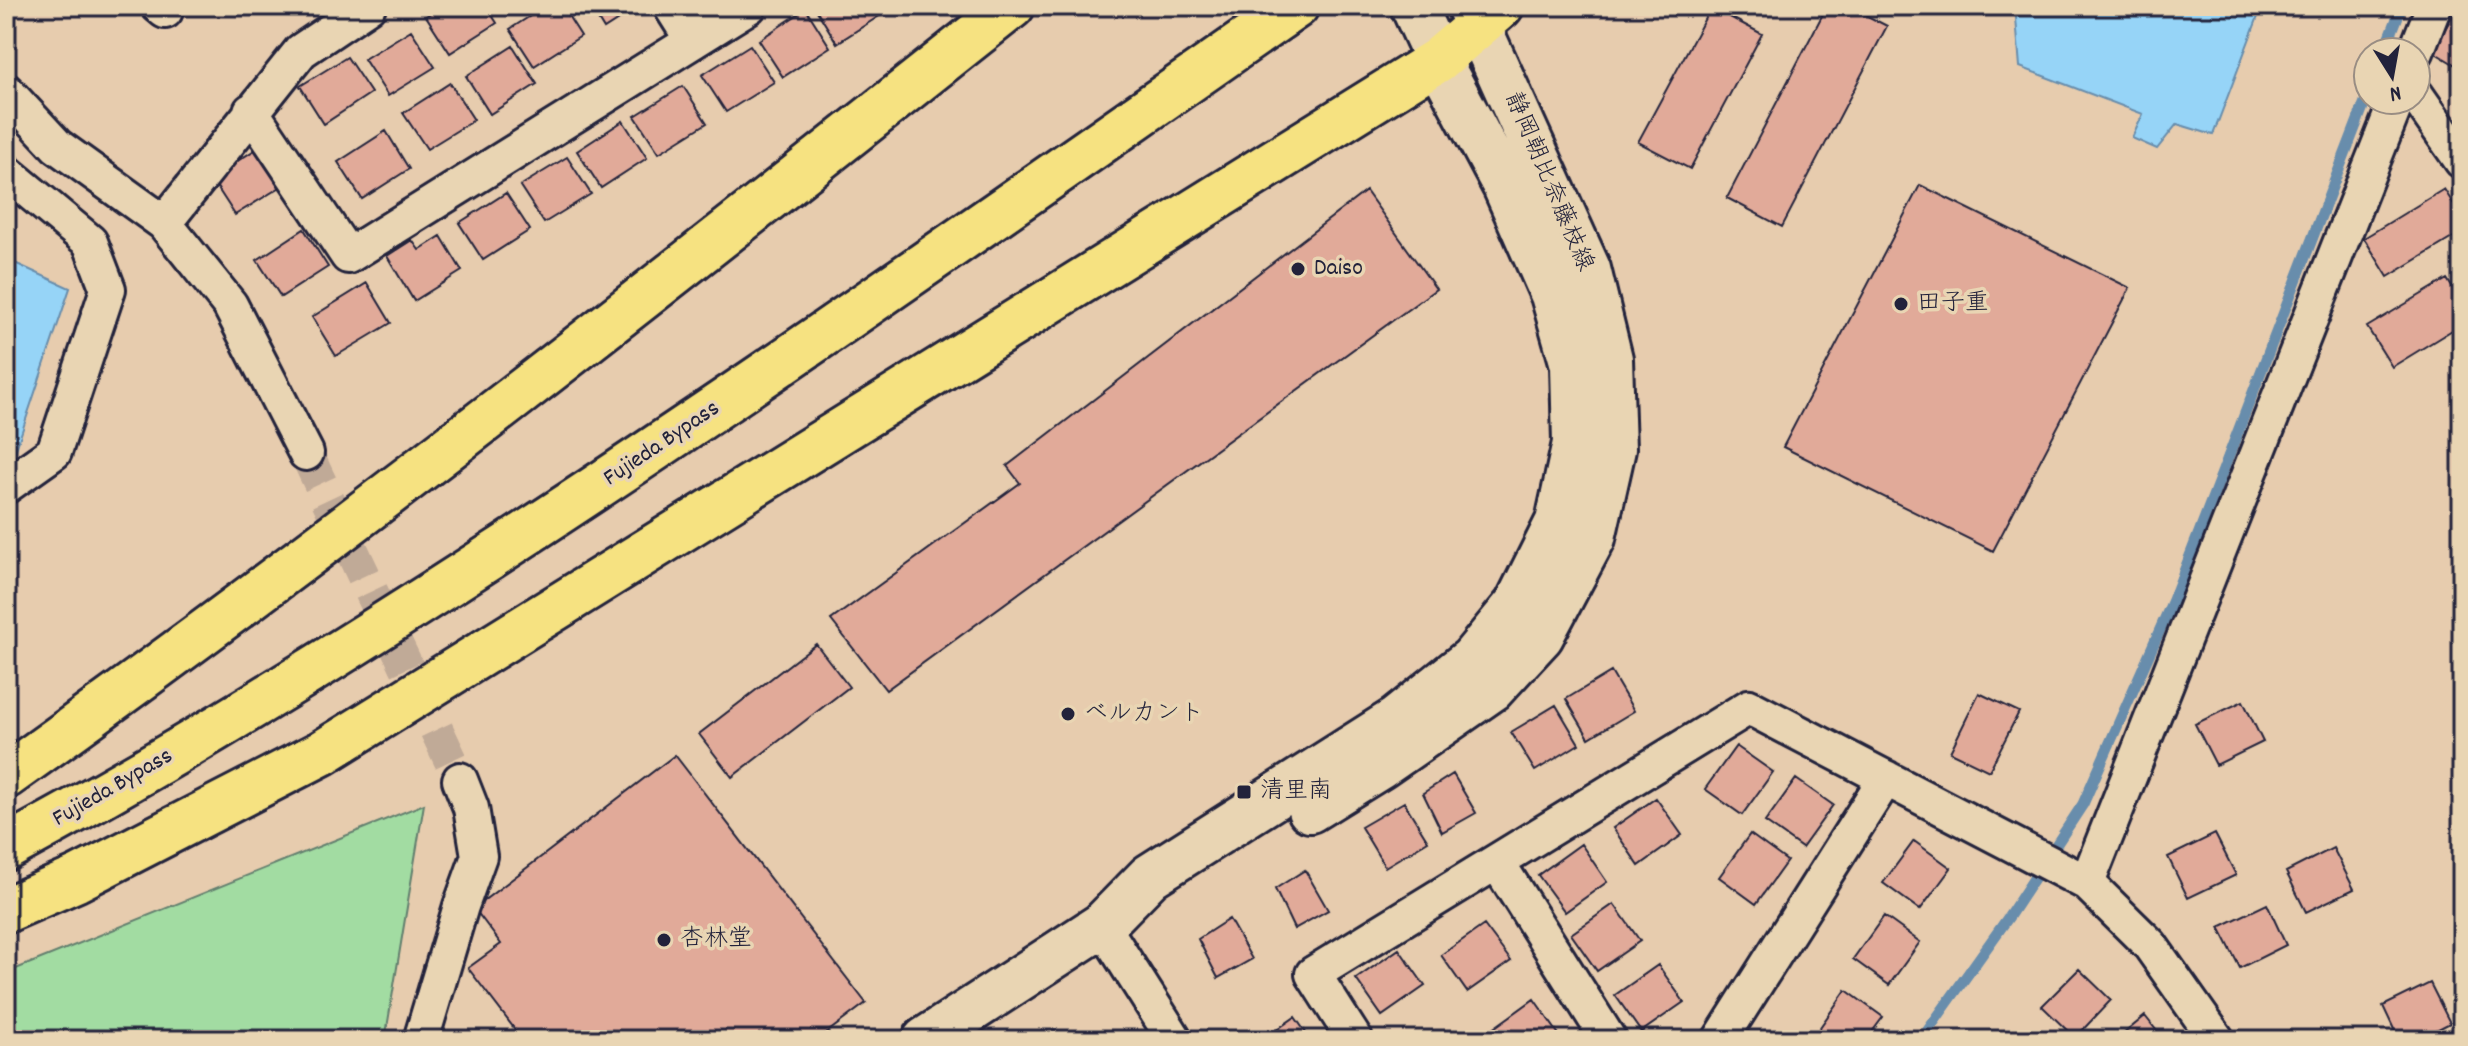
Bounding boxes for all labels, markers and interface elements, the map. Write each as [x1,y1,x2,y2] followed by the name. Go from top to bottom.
[2352,36,2432,116] north arrow
[2387,76,2403,108] text: N
[1495,87,1601,277] street label: 静岡朝比奈藤枝線
[1314,252,1363,286] place label: Daiso
[1289,260,1307,278] marker: Daiso
[1917,287,1989,321] place label: 田子重
[1892,295,1910,313] marker: 田子重
[597,392,727,496] street label: Fujieda Bypass
[1084,697,1204,731] place label: ベルカント
[1059,705,1077,723] marker: ベルカント
[47,740,179,836] street label: Fujieda Bypass
[1260,775,1332,809] place label: 清里南
[1235,783,1253,801] marker: 清里南
[680,923,752,957] place label: 杏林堂
[655,931,673,949] marker: 杏林堂

